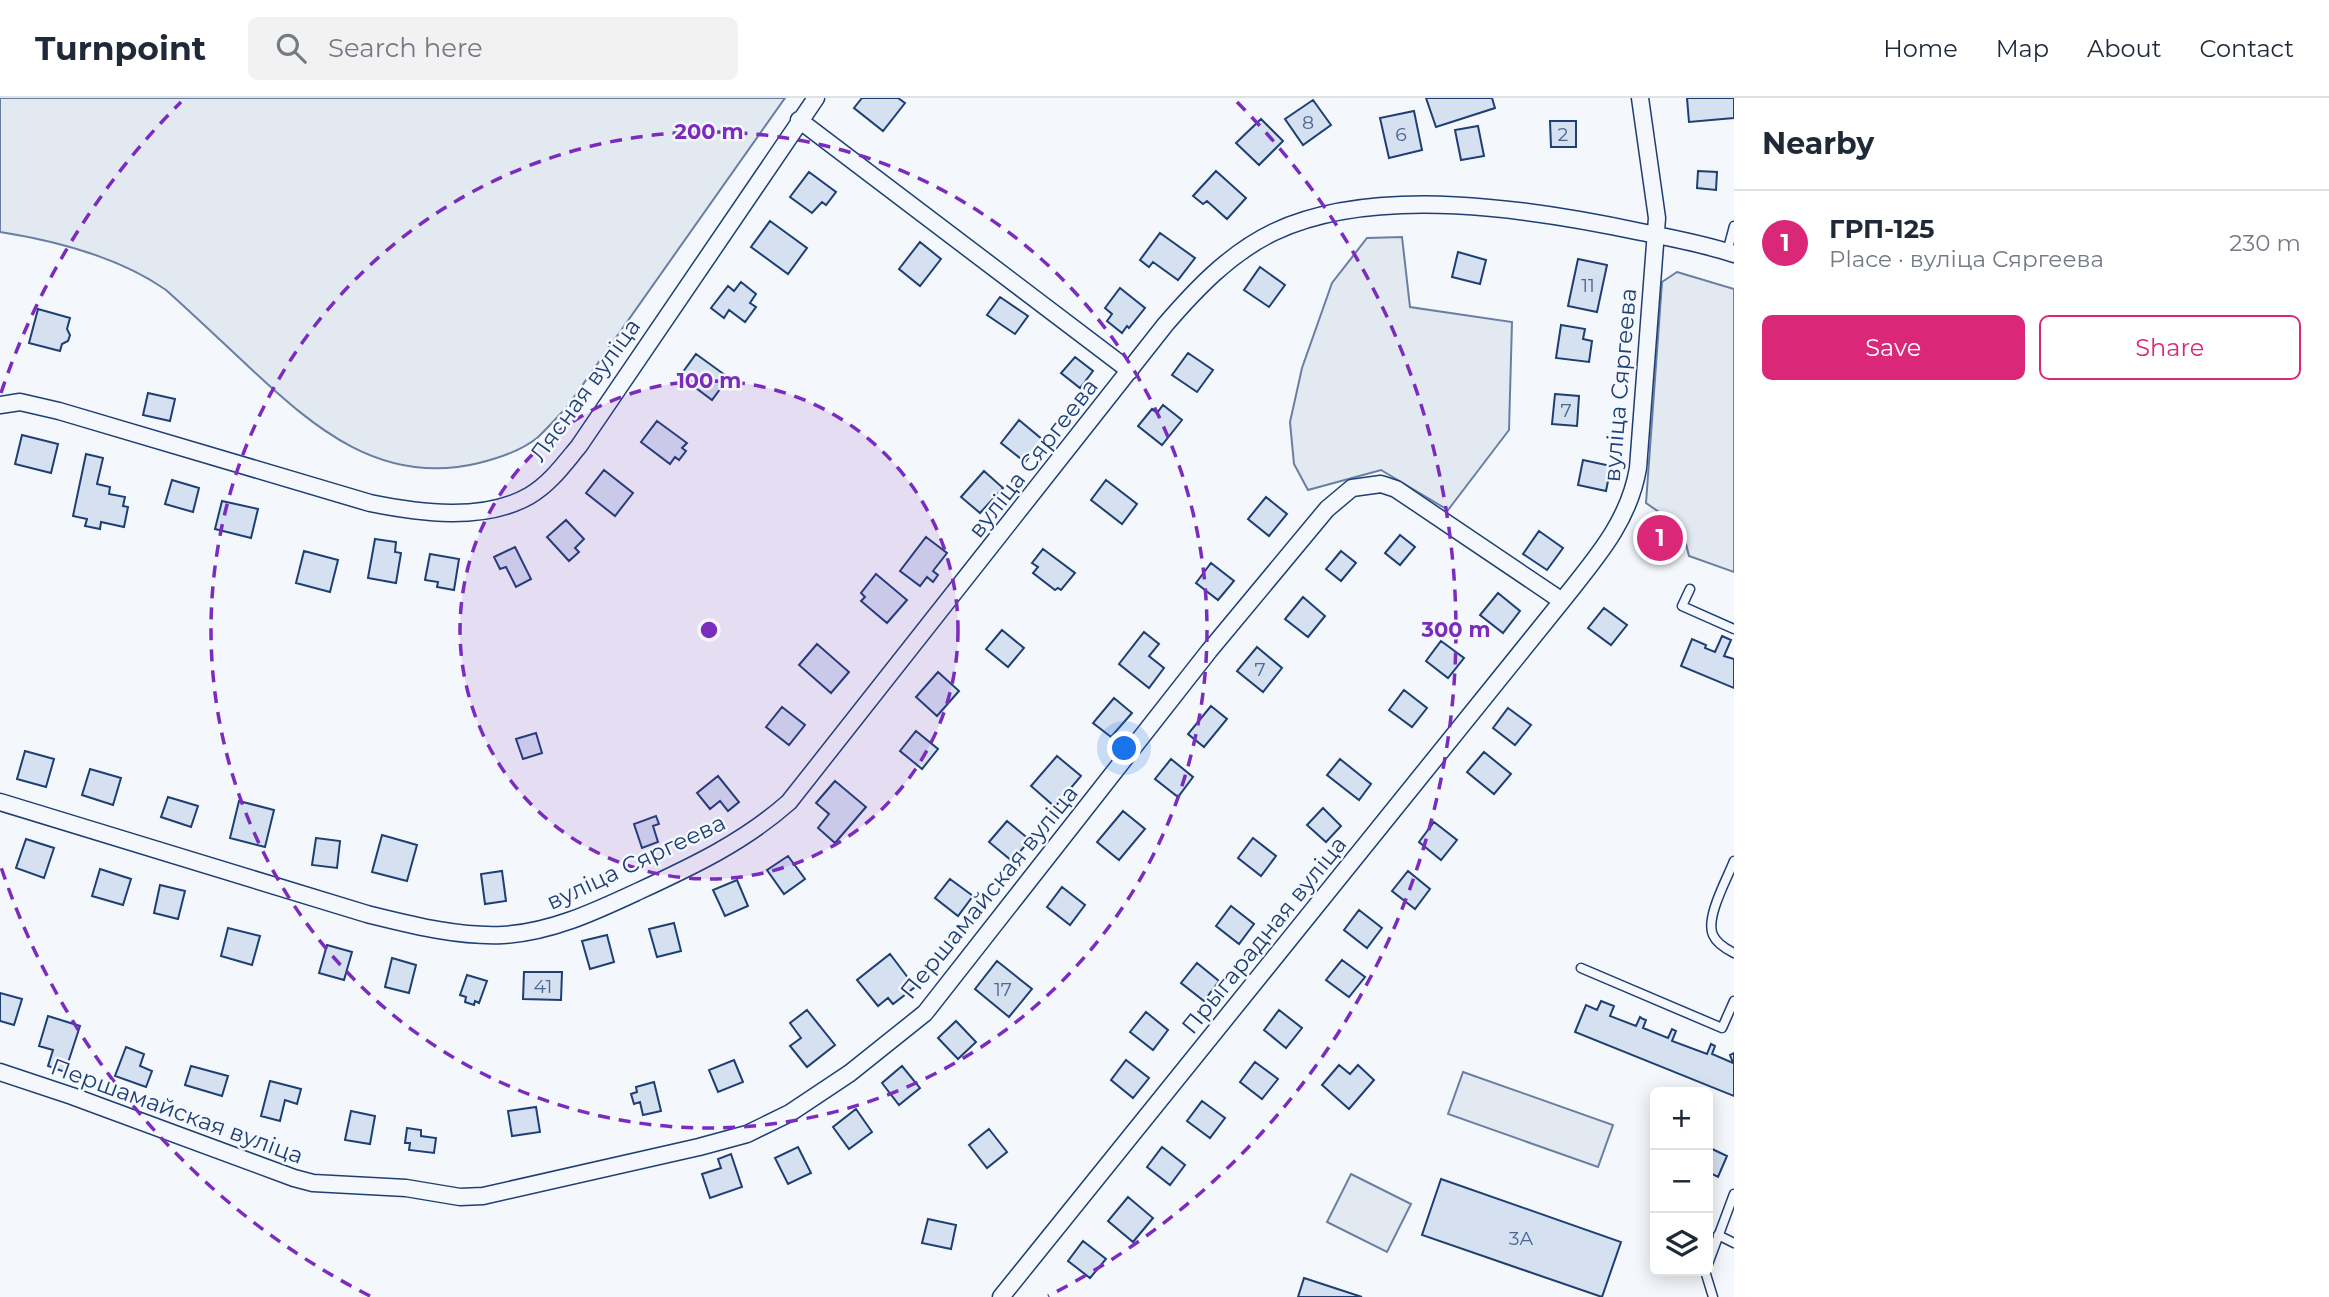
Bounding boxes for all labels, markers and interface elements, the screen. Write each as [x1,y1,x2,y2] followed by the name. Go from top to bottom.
[248,17,738,80] search box
[35,28,206,68] text: Turnpoint
[272,29,310,67] icon: search
[328,32,483,64] text: Search here
[1883,34,1958,63] text: Home
[1996,34,2049,63] text: Map
[2087,34,2161,63] text: About
[2199,34,2294,63] text: Contact
[1302,111,1314,134] house number: 8
[675,119,743,144] text: 200 m
[1395,123,1407,146] house number: 6
[1558,123,1569,146] house number: 2
[1762,125,1874,162] text: Nearby
[1829,213,1935,245] text: ГРП-125
[1780,229,1790,257] text: 1
[2229,229,2301,257] text: 230 m
[1829,245,2104,273] text: Place · вуліца Сяргеева
[1581,274,1595,297] house number: 11
[1598,287,1642,483] street label: вуліца Сяргеева
[524,313,646,467] street label: Лясная вуліца
[1762,315,2025,380] button: Save
[2039,315,2301,380] button: Share
[677,368,741,393] text: 100 m
[962,373,1104,543] street label: вуліца Сяргеева
[1560,399,1572,422] house number: 7
[1637,512,1683,564] pin: 1
[1421,617,1490,642] text: 300 m
[697,618,721,642] centre of rings
[1254,658,1266,681] house number: 7
[1107,731,1141,765] your location
[894,780,1084,1004] street label: Першамайская вуліца
[542,808,730,916] street label: вуліца Сяргеева
[1176,830,1352,1040] street label: Прыгарадная вуліца
[534,975,552,998] house number: 41
[994,978,1012,1001] house number: 17
[47,1052,307,1170] street label: Першамайская вуліца
[1650,1087,1713,1276] map controls
[1650,1087,1713,1150] button: +
[1650,1150,1713,1213] button: −
[1650,1213,1713,1276] button: layers
[1509,1227,1534,1250] house number: 3A

